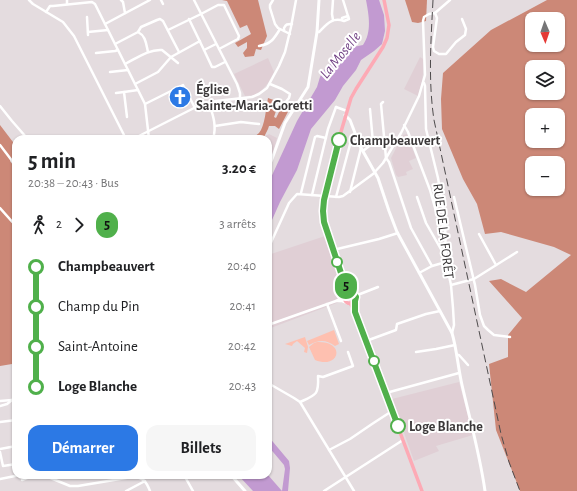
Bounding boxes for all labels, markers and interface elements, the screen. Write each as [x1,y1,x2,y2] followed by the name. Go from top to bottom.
[525,12,565,52] north arrow
[525,12,565,196] map controls
[317,29,364,82] water label: La Moselle
[525,60,565,100] button: layers
[196,80,312,113] place label: Église Sainte-Maria-Goretti
[167,84,193,110] church icon: Église Sainte-Maria-Goretti
[525,108,565,148] button: +
[331,132,347,148] marker: Champbeauvert
[350,134,440,148] place label: Champbeauvert
[28,150,76,172] text: 5 min
[525,156,565,196] button: −
[222,161,256,176] text: 3.20 €
[28,177,119,190] text: 20:38 – 20:43 · Bus
[430,182,458,280] street label: RUE DE LA FORÊT
[28,214,50,236] icon: walk
[68,214,90,236] icon: forward
[56,218,62,231] text: 2
[104,218,110,232] text: 5
[219,218,256,231] text: 3 arrêts
[331,256,343,268] unlabelled marker
[58,259,155,274] text: Champbeauvert
[227,260,256,273] text: 20:40
[333,273,359,299] line badge: 5
[343,279,349,293] text: 5
[58,299,140,314] text: Champ du Pin
[230,300,256,313] text: 20:41
[58,339,138,354] text: Saint-Antoine
[228,340,256,353] text: 20:42
[368,355,380,367] unlabelled marker
[58,379,137,394] text: Loge Blanche
[229,380,256,393] text: 20:43
[390,418,406,434] marker: Loge Blanche
[409,420,483,434] place label: Loge Blanche
[28,425,138,471] button: Démarrer
[146,425,256,471] button: Billets

